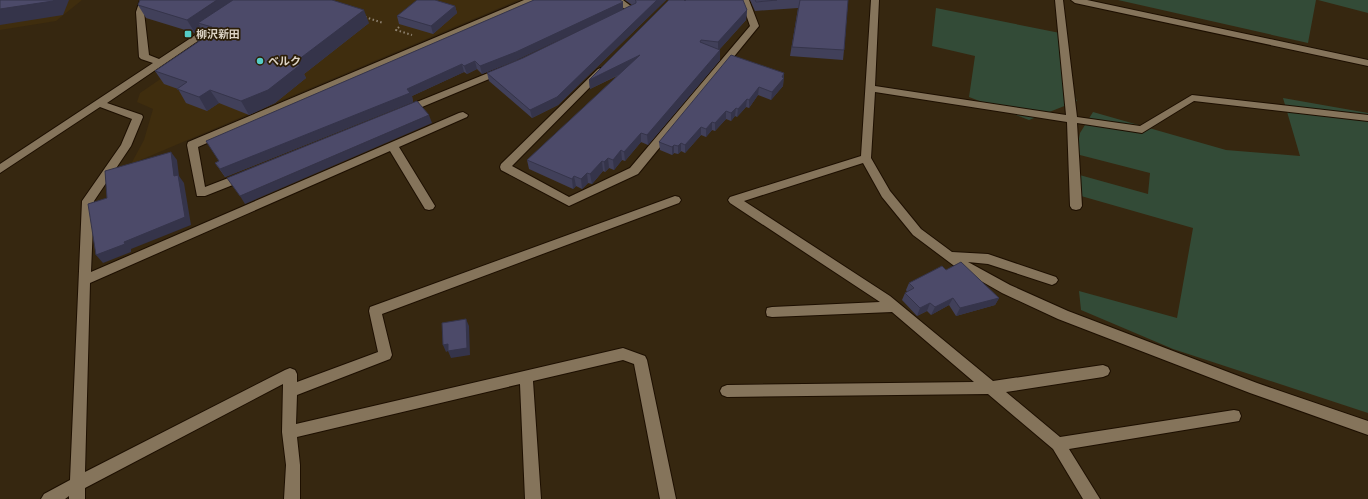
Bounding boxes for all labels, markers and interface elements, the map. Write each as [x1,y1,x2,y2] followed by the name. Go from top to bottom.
[196,27,240,41] place label: 柳沢新田
[183,29,193,39] marker: 柳沢新田
[268,54,301,68] place label: ベルク
[255,56,265,66] marker: ベルク

